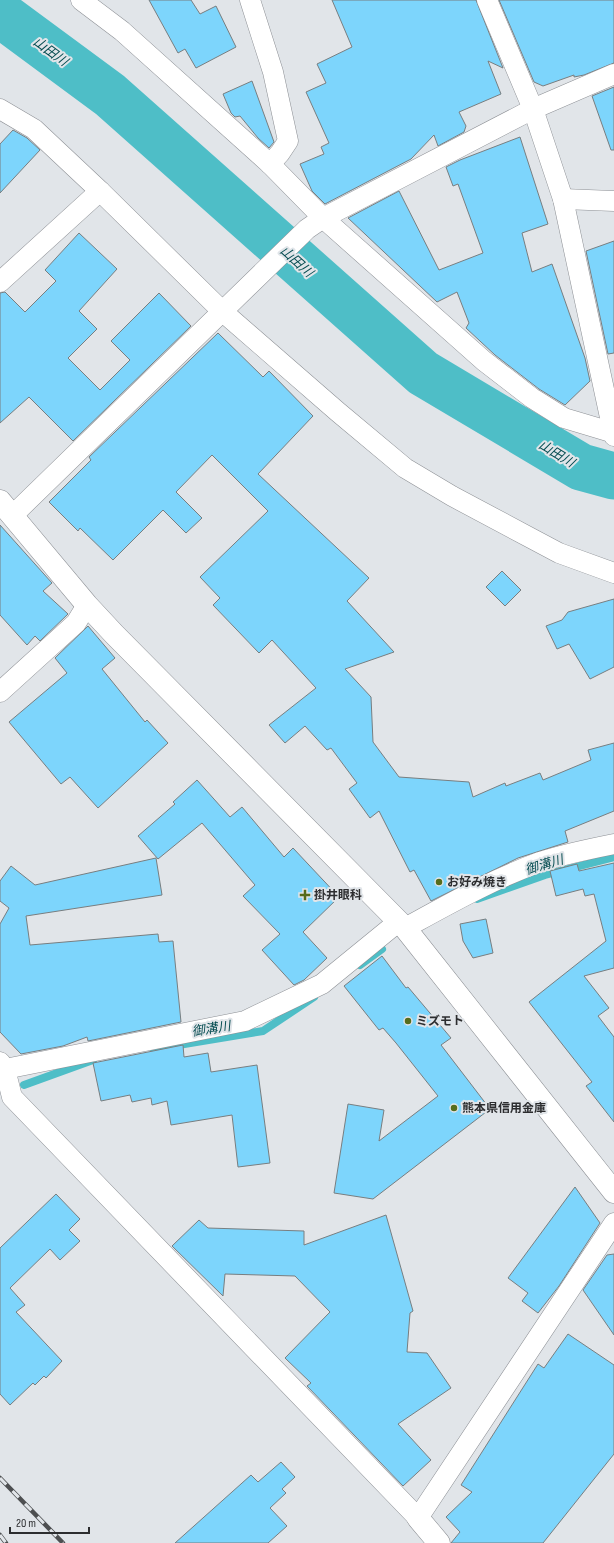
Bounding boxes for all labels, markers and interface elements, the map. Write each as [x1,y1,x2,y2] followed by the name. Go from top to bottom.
[30,34,73,71] water label: 山田川
[276,243,318,282] water label: 山田川
[536,437,579,472] water label: 山田川
[523,851,567,878] water label: 御溝川
[447,875,507,890] place label: お好み焼き
[434,877,444,887] marker: お好み焼き
[314,888,362,903] place label: 掛井眼科
[299,889,311,901] marker: 掛井眼科
[416,1014,464,1029] place label: ミズモト
[403,1016,413,1026] marker: ミズモト
[191,1018,234,1040] water label: 御溝川
[462,1101,546,1116] place label: 熊本県信用金庫
[449,1103,459,1113] marker: 熊本県信用金庫
[10,1509,89,1535] scale bar
[16,1516,36,1531] text: 20 m

